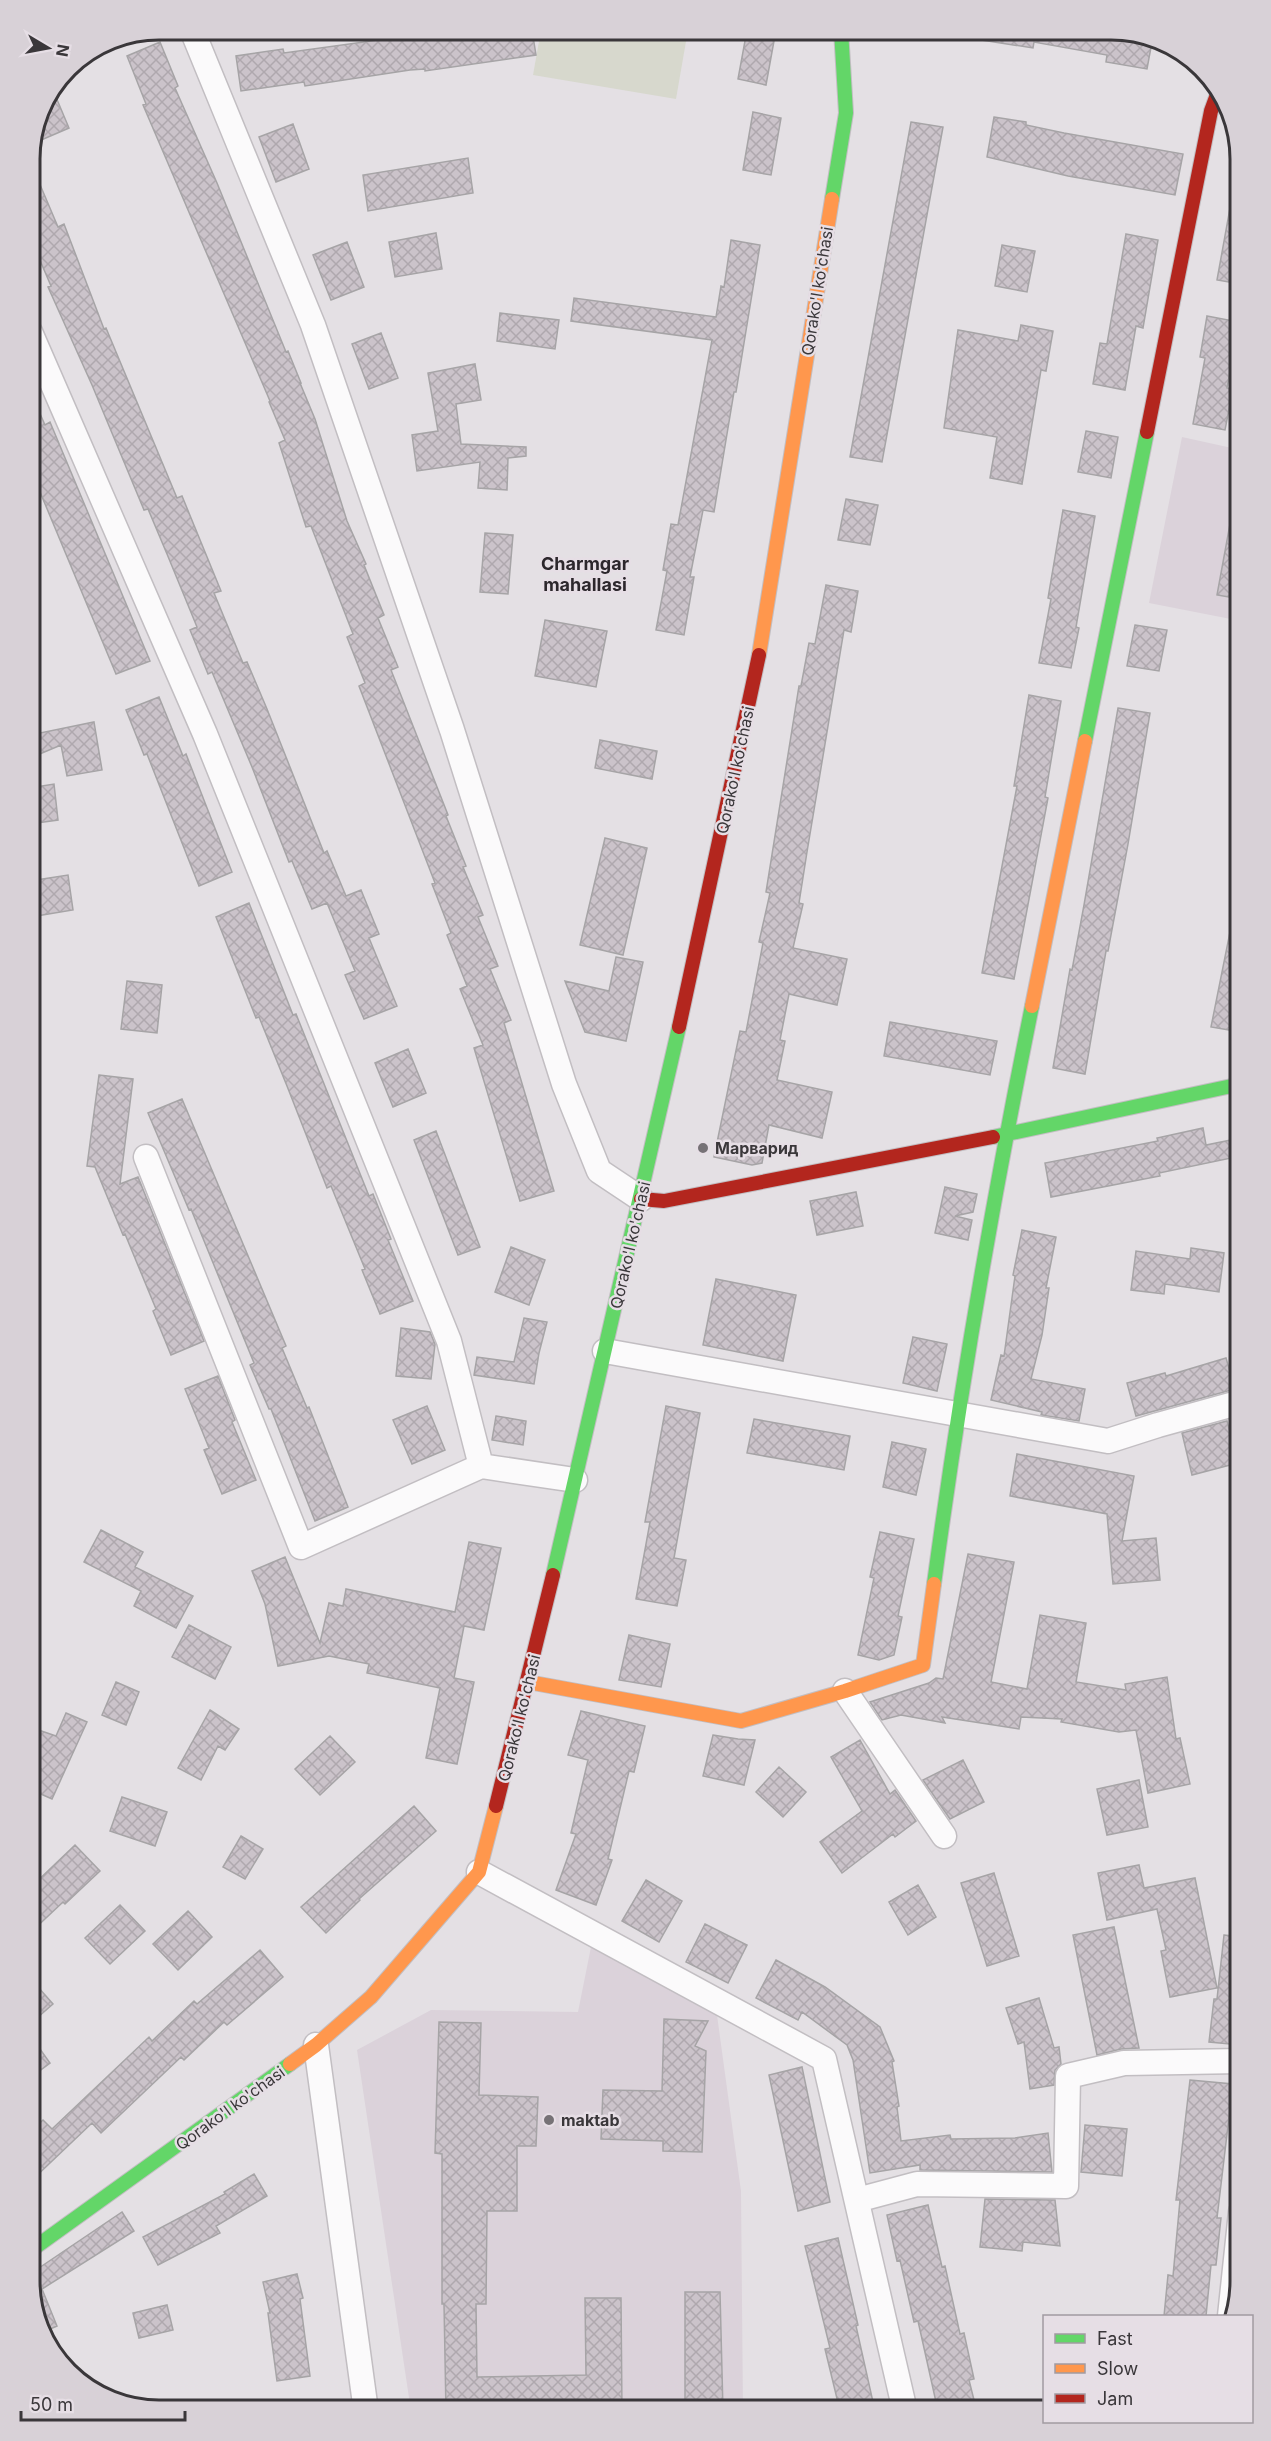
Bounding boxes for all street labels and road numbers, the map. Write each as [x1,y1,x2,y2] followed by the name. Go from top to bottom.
[797,225,837,357] street label: Qorako'l ko'chasi
[712,704,758,836] street label: Qorako'l ko'chasi
[606,1179,654,1311] street label: Qorako'l ko'chasi
[494,1652,544,1784] street label: Qorako'l ko'chasi
[172,2062,288,2154] street label: Qorako'l ko'chasi

